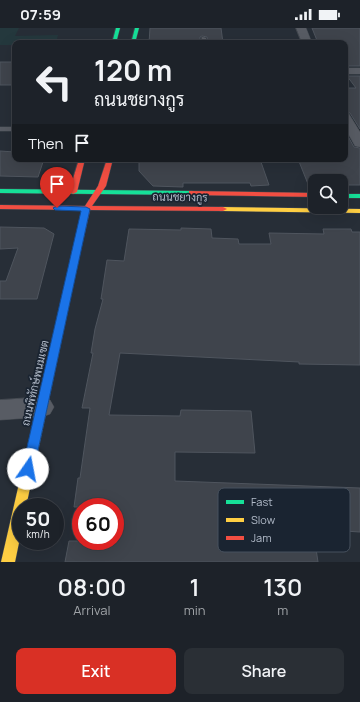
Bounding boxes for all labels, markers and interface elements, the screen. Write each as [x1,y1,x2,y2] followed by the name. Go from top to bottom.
[20,4,61,25] text: 07:59
[94,51,172,89] text: 120 m
[28,56,80,108] icon: left
[94,87,185,111] text: ถนนชยางกูร
[71,132,93,154] icon: arrive
[28,133,63,154] text: Then
[40,167,74,208] pin
[46,173,68,195] icon: arrive
[308,174,348,214] map controls
[308,174,348,214] button: search
[152,189,208,205] street label: ถนนชยางกูร
[17,339,52,427] street label: ถนนพิทักษ์พนมเขต
[7,448,49,490] position arrow
[218,488,350,552] legend
[251,494,273,509] text: Fast
[72,498,124,550] speed limit sign: 60
[26,505,50,532] text: 50
[251,512,276,527] text: Slow
[26,527,50,541] text: km/h
[251,530,272,545] text: Jam
[58,570,126,603] text: 08:00
[190,570,200,603] text: 1
[263,570,302,603] text: 130
[73,601,110,619] text: Arrival
[184,601,206,619] text: min
[277,601,288,619] text: m
[16,648,176,694] button: Exit
[184,648,344,694] button: Share

